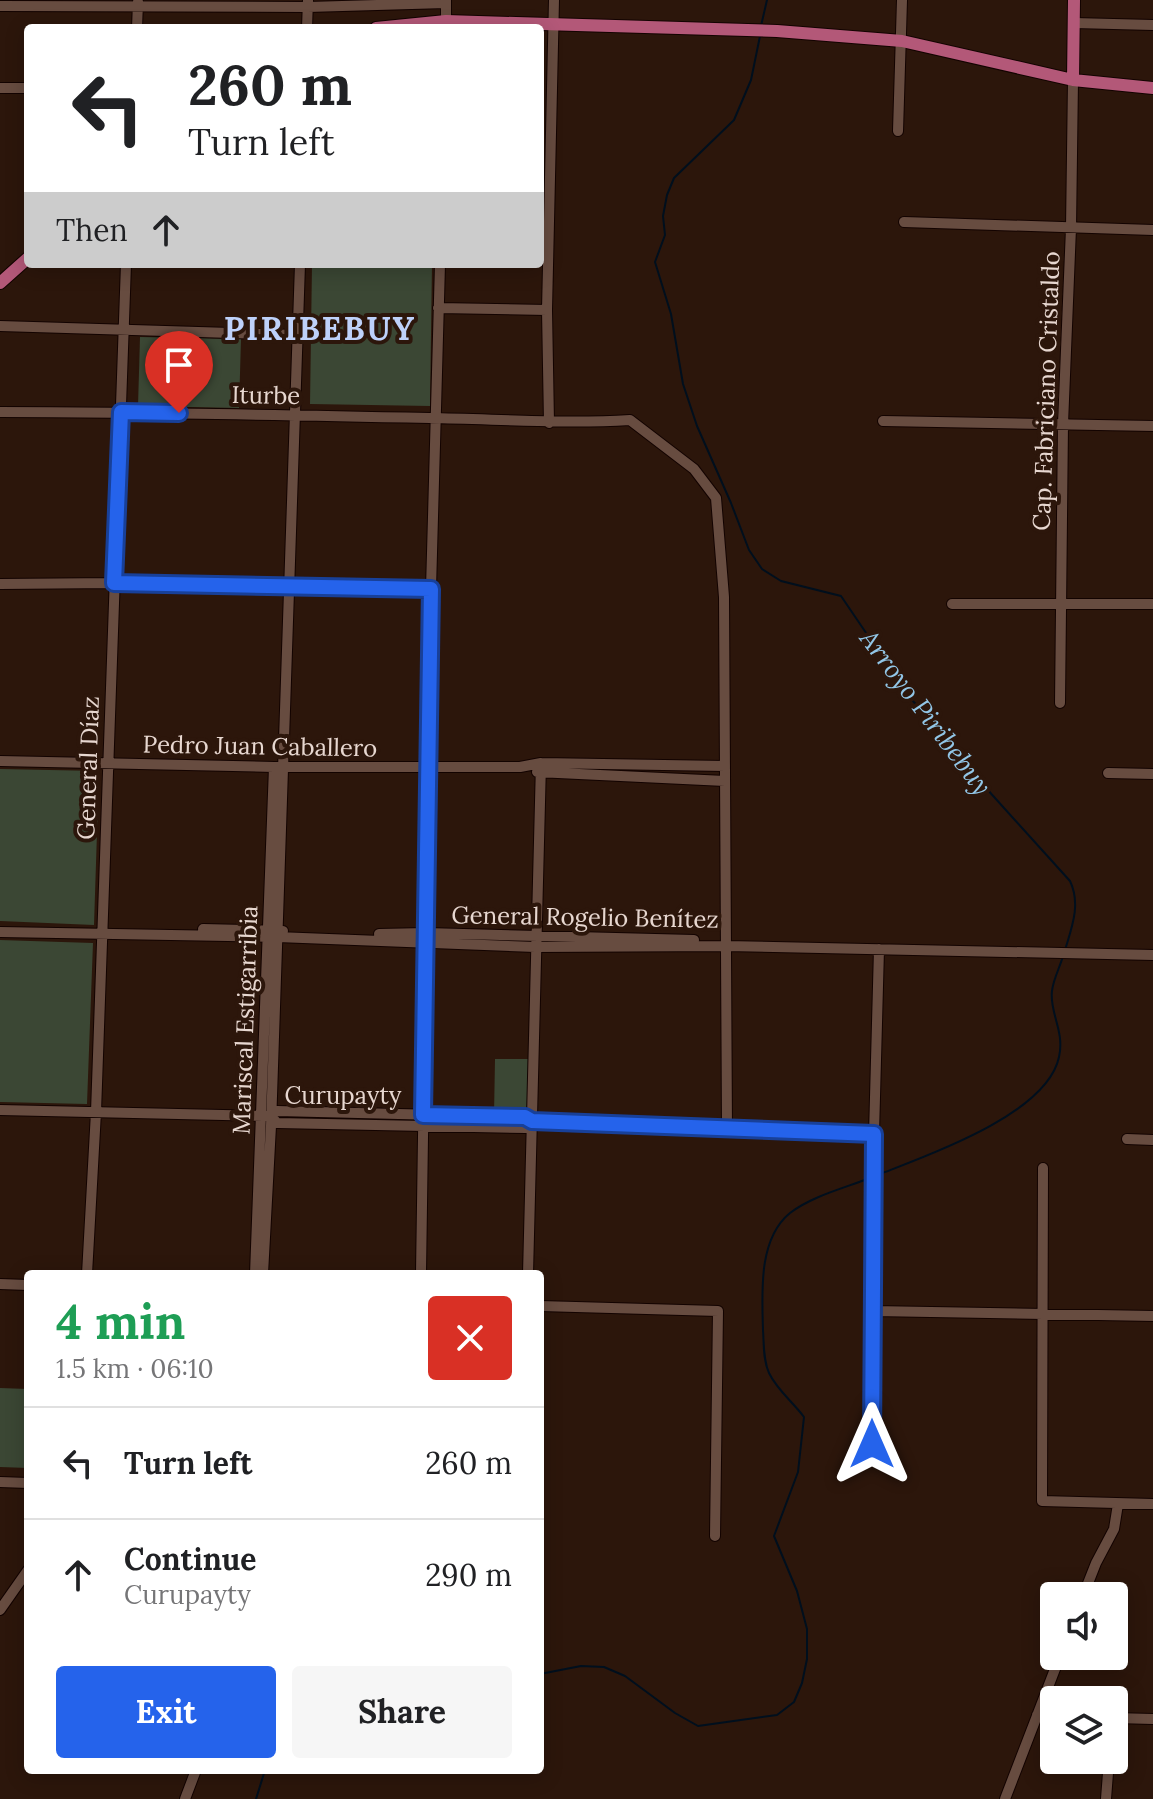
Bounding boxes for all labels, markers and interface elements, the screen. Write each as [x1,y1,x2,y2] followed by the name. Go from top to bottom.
[188,49,352,120] text: 260 m
[56,56,160,160] icon: left
[188,119,335,165] text: Turn left
[144,208,188,252] icon: ahead
[56,211,128,249] text: Then
[1026,251,1066,531] street label: Cap. Fabriciano Cristaldo
[224,308,416,349] district label: PIRIBEBUY
[145,331,213,413] pin
[157,343,201,387] icon: arrive
[231,379,301,411] street label: Iturbe
[852,622,999,801] water label: Arroyo Piribebuy
[70,696,106,840] street label: General Díaz
[142,728,378,764] street label: Pedro Juan Caballero
[451,899,719,935] street label: General Rogelio Benítez
[226,905,264,1135] street label: Mariscal Estigarribia
[284,1080,402,1111] street label: Curupayty
[56,1291,185,1352] text: 4 min
[428,1296,512,1380] button: close
[56,1352,214,1385] text: 1.5 km · 06:10
[830,1402,914,1486] position arrow
[56,1441,100,1485] icon: left
[124,1444,252,1482] text: Turn left
[425,1444,512,1482] text: 260 m
[124,1540,256,1578] text: Continue
[56,1553,100,1597] icon: ahead
[425,1556,512,1594] text: 290 m
[124,1578,251,1611] text: Curupayty
[1040,1582,1128,1774] map controls
[1040,1582,1128,1670] button: sound
[56,1666,276,1758] button: Exit
[292,1666,512,1758] button: Share
[1040,1686,1128,1774] button: layers

